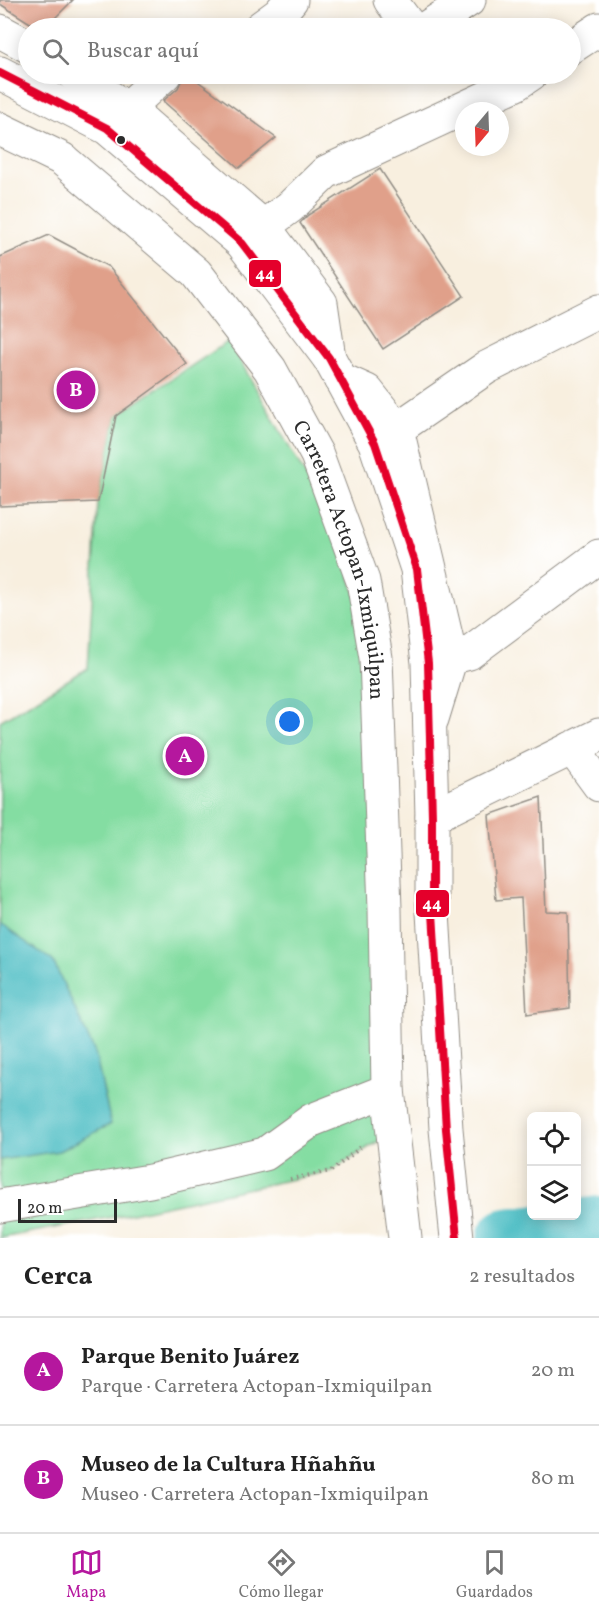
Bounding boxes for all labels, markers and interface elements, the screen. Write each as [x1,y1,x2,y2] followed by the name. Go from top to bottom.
[18,18,581,84] search box
[39,35,72,68] icon: search
[87,36,199,67] text: Buscar aquí
[455,102,509,156] north arrow
[115,134,127,146] unlabelled marker
[248,259,282,288] line badge: 44
[255,264,275,286] text: 44
[56,368,96,412] pin: B
[285,415,390,700] street label: Carretera Actopan-Ixmiquilpan
[275,707,304,736] your location
[166,734,204,778] pin: A
[415,889,450,918] line badge: 44
[422,894,442,916] text: 44
[527,1112,581,1220] map controls
[527,1112,581,1166] button: locate
[527,1166,581,1220] button: layers
[18,1196,117,1224] scale bar
[27,1198,62,1220] text: 20 m
[24,1259,93,1295] text: Cerca
[469,1263,575,1291] text: 2 resultados
[81,1342,299,1373] text: Parque Benito Juárez
[36,1357,51,1385] text: A
[531,1357,575,1385] text: 20 m
[81,1373,432,1401] text: Parque · Carretera Actopan-Ixmiquilpan
[81,1450,376,1481] text: Museo de la Cultura Hñahñu
[37,1465,50,1493] text: B
[531,1465,575,1493] text: 80 m
[81,1481,429,1509] text: Museo · Carretera Actopan-Ixmiquilpan
[66,1546,106,1604] tab: Mapa
[239,1546,324,1604] tab: Cómo llegar
[456,1546,533,1604] tab: Guardados

